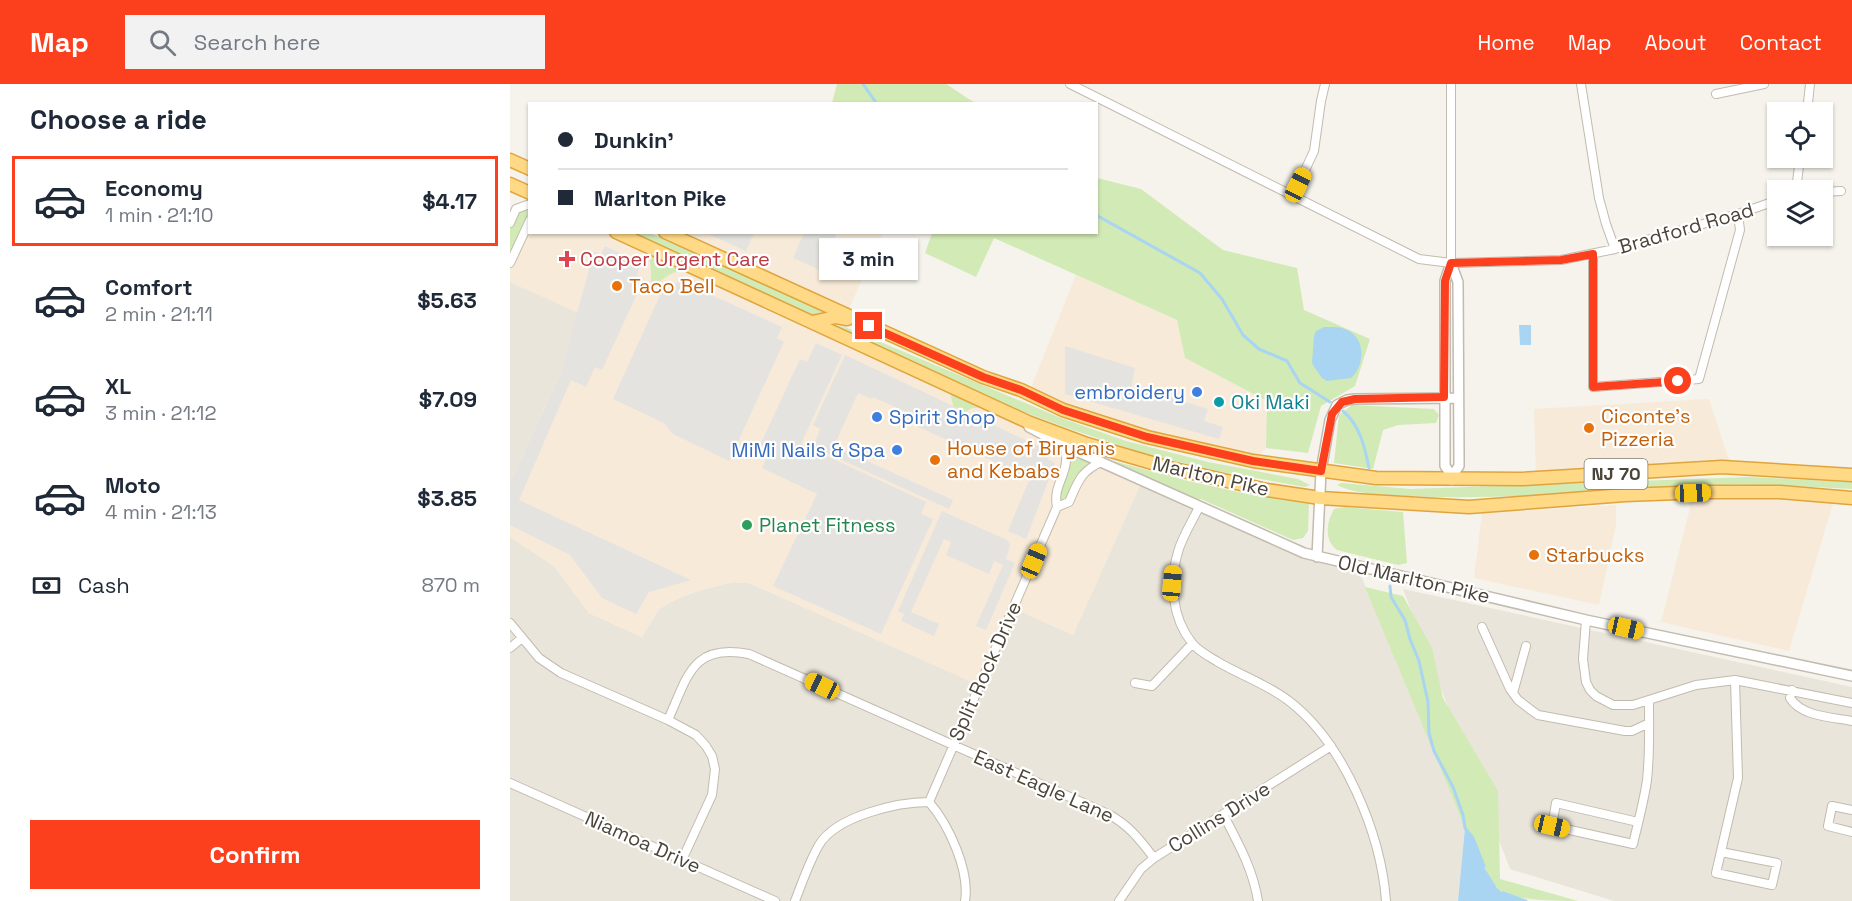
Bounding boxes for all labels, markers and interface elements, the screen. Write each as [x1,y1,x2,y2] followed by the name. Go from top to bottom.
[125,15,545,69] search box
[30,24,89,60] text: Map
[146,26,179,59] icon: search
[194,28,321,56] text: Search here
[1477,29,1535,56] text: Home
[1568,29,1612,56] text: Map
[1645,29,1707,56] text: About
[1740,29,1822,56] text: Contact
[30,102,207,137] text: Choose a ride
[1767,102,1833,246] map controls
[1767,102,1833,168] button: locate
[594,126,674,154] text: Dunkin'
[1282,165,1314,205] car
[33,174,87,228] icon: car
[105,174,203,202] text: Economy
[1767,180,1833,246] button: layers
[594,184,727,212] text: Marlton Pike
[422,187,477,215] text: $4.17
[1615,196,1757,260] street label: Bradford Road
[105,202,214,228] text: 1 min · 21:10
[820,239,919,281] callout: 3 min
[580,246,770,272] place label: Cooper Urgent Care
[843,246,894,272] text: 3 min
[558,250,576,268] marker: Cooper Urgent Care
[33,273,87,327] icon: car
[105,273,193,301] text: Comfort
[629,273,715,299] place label: Taco Bell
[610,279,624,293] marker: Taco Bell
[417,286,477,314] text: $5.63
[105,301,213,327] text: 2 min · 21:11
[855,312,882,339] route end
[1664,367,1691,394] route start
[33,372,87,426] icon: car
[105,372,131,400] text: XL
[1074,379,1185,405] place label: embroidery
[419,385,477,413] text: $7.09
[1190,385,1204,399] marker: embroidery
[1231,389,1310,415] place label: Oki Maki
[1212,395,1226,409] marker: Oki Maki
[105,400,217,426] text: 3 min · 21:12
[1601,403,1691,452] place label: Ciconte's Pizzeria
[889,404,996,430] place label: Spirit Shop
[870,410,884,424] marker: Spirit Shop
[1582,421,1596,435] marker: Ciconte's Pizzeria
[947,435,1115,484] place label: House of Biryanis and Kebabs
[731,437,885,463] place label: MiMi Nails & Spa
[890,443,904,457] marker: MiMi Nails & Spa
[1150,450,1272,502] street label: Marlton Pike
[928,453,942,467] marker: House of Biryanis and Kebabs
[1584,459,1648,489] road number: NJ 70
[33,471,87,525] icon: car
[105,471,161,499] text: Moto
[1675,483,1711,503] car
[417,484,477,512] text: $3.85
[105,499,217,525] text: 4 min · 21:13
[759,512,896,538] place label: Planet Fitness
[740,518,754,532] marker: Planet Fitness
[1019,541,1049,581] car
[1546,542,1645,568] place label: Starbucks
[1527,548,1541,562] marker: Starbucks
[1335,549,1493,609] street label: Old Marlton Pike
[1161,564,1183,602] car
[30,569,63,602] icon: cash
[78,571,130,599] text: Cash
[421,572,480,598] text: 870 m
[943,597,1027,745] street label: Split Rock Drive
[1606,615,1646,641] car
[802,670,842,702] car
[970,743,1118,829] street label: East Eagle Lane
[1163,775,1275,859] street label: Collins Drive
[581,805,705,879] street label: Niamoa Drive
[1532,813,1572,839] car
[30,820,480,889] button: Confirm

